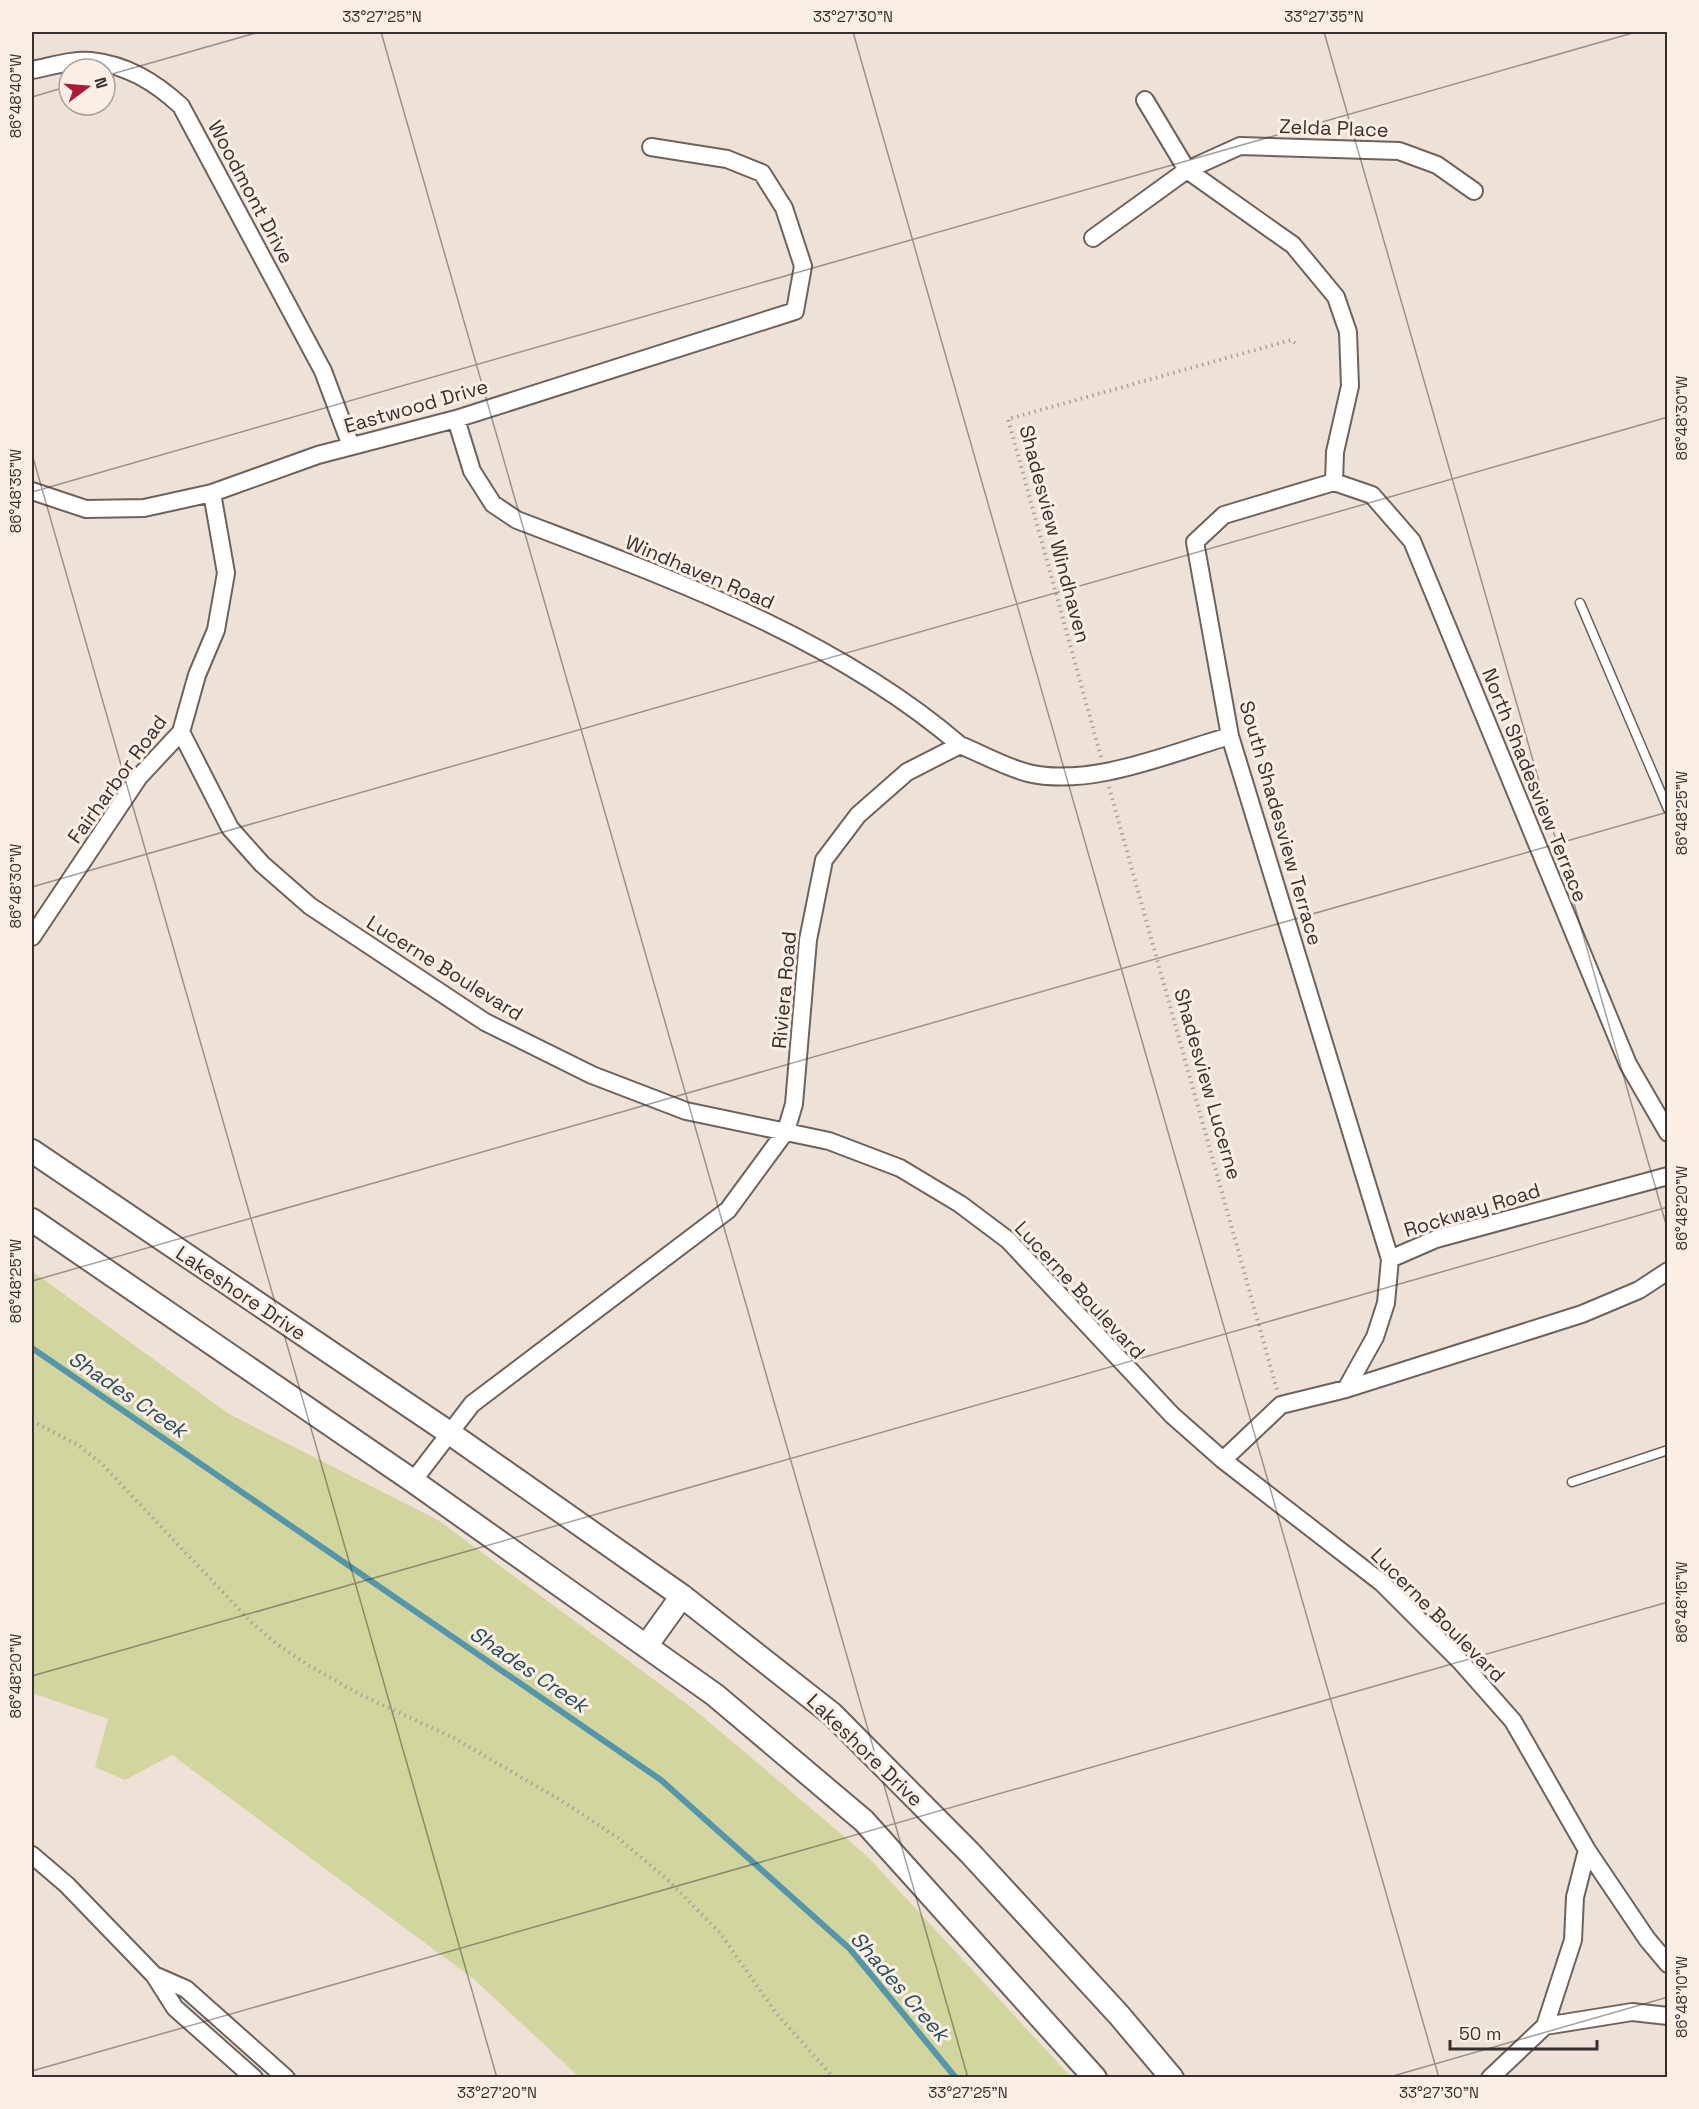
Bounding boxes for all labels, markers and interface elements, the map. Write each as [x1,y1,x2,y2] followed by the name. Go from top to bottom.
[342,7,422,26] text: 33°27'25"N
[813,7,893,26] text: 33°27'30"N
[1284,7,1364,26] text: 33°27'35"N
[6,54,25,138] text: 86°48'40"W
[57,57,117,117] north arrow
[89,75,113,91] text: N
[1279,113,1389,143] street label: Zelda Place
[202,116,300,268] street label: Woodmont Drive
[341,373,491,439] street label: Eastwood Drive
[1672,376,1691,460] text: 86°48'30"W
[1013,422,1097,646] street label: Shadesview Windhaven
[6,449,25,533] text: 86°48'35"W
[622,529,778,615] street label: Windhaven Road
[1476,664,1594,906] street label: North Shadesview Terrace
[1234,698,1328,948] street label: South Shadesview Terrace
[62,710,172,848] street label: Fairharbor Road
[1672,771,1691,855] text: 86°48'25"W
[6,844,25,928] text: 86°48'30"W
[362,909,528,1027] street label: Lucerne Boulevard
[766,930,802,1050] street label: Riviera Road
[1168,985,1248,1183] street label: Shadesview Lucerne
[1672,1166,1691,1250] text: 86°48'20"W
[1401,1177,1543,1243] street label: Rockway Road
[1009,1215,1151,1365] street label: Lucerne Boulevard
[6,1239,25,1323] text: 86°48'25"W
[171,1240,311,1346] street label: Lakeshore Drive
[64,1344,195,1445] water label: Shades Creek
[1365,1542,1511,1688] street label: Lucerne Boulevard
[1672,1561,1691,1643] text: 86°48'15"W
[465,1619,596,1720] water label: Shades Creek
[6,1634,25,1718] text: 86°48'20"W
[801,1688,929,1812] street label: Lakeshore Drive
[845,1925,957,2049] water label: Shades Creek
[1672,1956,1691,2038] text: 86°48'10"W
[1450,2013,1597,2051] scale bar
[1459,2022,1501,2045] text: 50 m
[457,2083,537,2102] text: 33°27'20"N
[928,2083,1008,2102] text: 33°27'25"N
[1399,2083,1479,2102] text: 33°27'30"N

